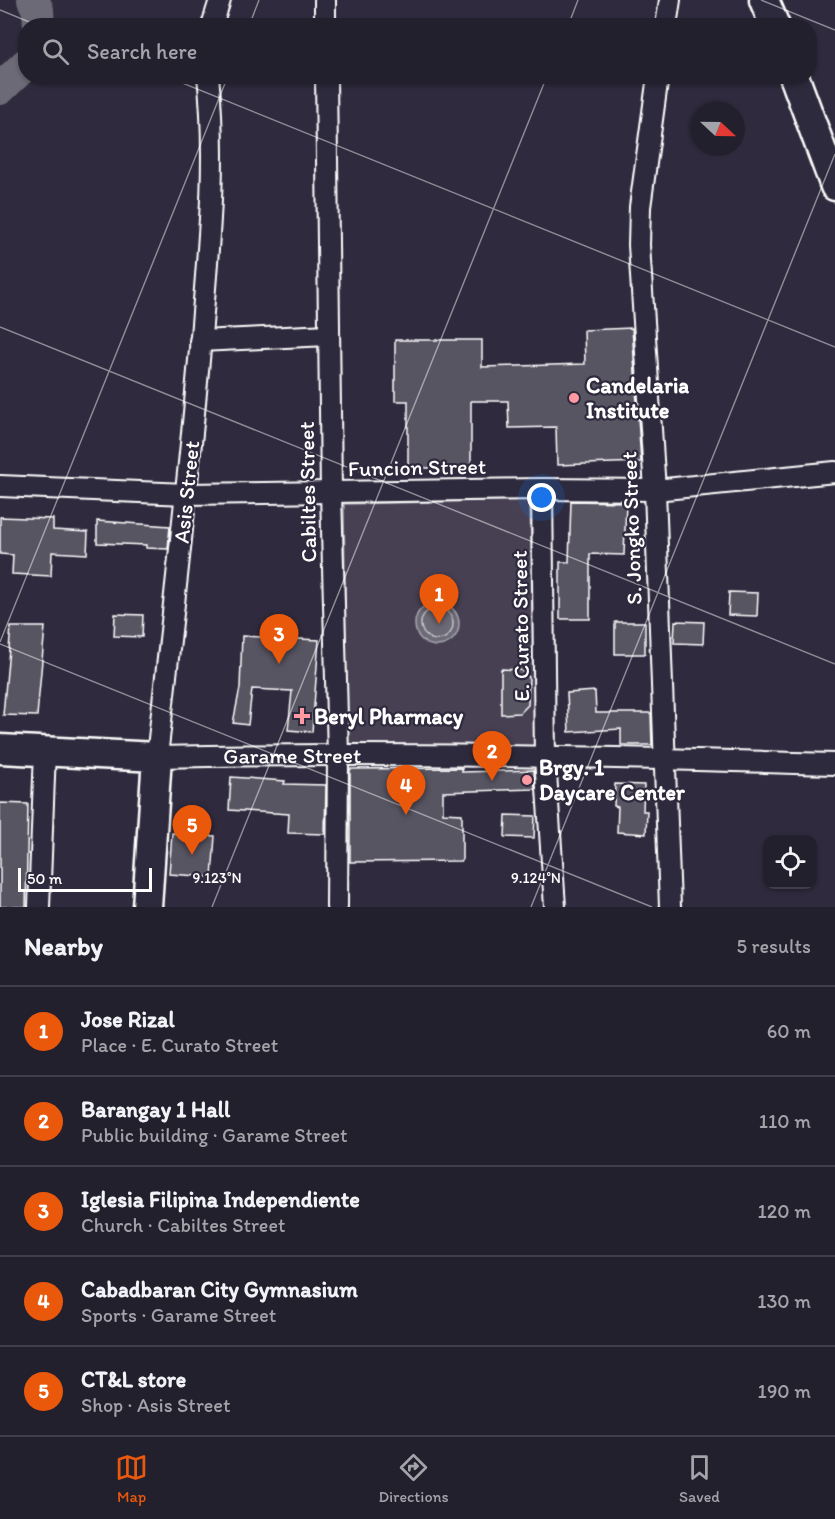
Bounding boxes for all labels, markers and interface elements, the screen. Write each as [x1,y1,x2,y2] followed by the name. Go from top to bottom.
[18,18,817,84] search box
[39,35,72,68] icon: search
[87,38,197,65] text: Search here
[691,102,745,156] north arrow
[586,372,689,424] place label: Candelaria Institute
[567,391,581,405] marker: Candelaria Institute
[293,421,322,563] street label: Cabiltes Street
[168,439,205,545] street label: Asis Street
[615,451,648,605] street label: S. Jongko Street
[348,453,486,482] street label: Funcion Street
[527,483,556,512] your location
[506,550,535,702] street label: E. Curato Street
[420,574,458,624] pin: 1
[260,614,298,664] pin: 3
[314,703,464,730] place label: Beryl Pharmacy
[295,709,309,723] marker: Beryl Pharmacy
[472,732,512,781] pin: 2
[223,742,361,770] street label: Garame Street
[539,754,686,806] place label: Brgy. 1 Daycare Center
[386,766,426,815] pin: 4
[520,773,534,787] marker: Brgy. 1 Daycare Center
[172,806,212,855] pin: 5
[763,835,817,889] map controls
[763,835,817,889] button: locate
[18,865,152,892] scale bar
[27,869,62,888] text: 50 m
[192,869,242,887] text: 9.123°N
[511,869,561,887] text: 9.124°N
[24,930,103,962] text: Nearby
[737,934,811,958] text: 5 results
[81,1006,175,1033] text: Jose Rizal
[39,1019,48,1043] text: 1
[767,1019,811,1043] text: 60 m
[81,1033,278,1057] text: Place · E. Curato Street
[81,1096,230,1123] text: Barangay 1 Hall
[38,1109,49,1133] text: 2
[759,1109,811,1133] text: 110 m
[81,1123,348,1147] text: Public building · Garame Street
[81,1186,360,1213] text: Iglesia Filipina Independiente
[38,1199,49,1223] text: 3
[758,1199,811,1223] text: 120 m
[81,1213,285,1237] text: Church · Cabiltes Street
[81,1276,358,1303] text: Cabadbaran City Gymnasium
[37,1289,50,1313] text: 4
[757,1289,811,1313] text: 130 m
[81,1303,276,1327] text: Sports · Garame Street
[81,1366,186,1393] text: CT&L store
[38,1379,49,1403] text: 5
[758,1379,811,1403] text: 190 m
[81,1393,230,1417] text: Shop · Asis Street
[115,1451,148,1506] tab: Map
[378,1451,449,1506] tab: Directions
[679,1451,720,1506] tab: Saved

